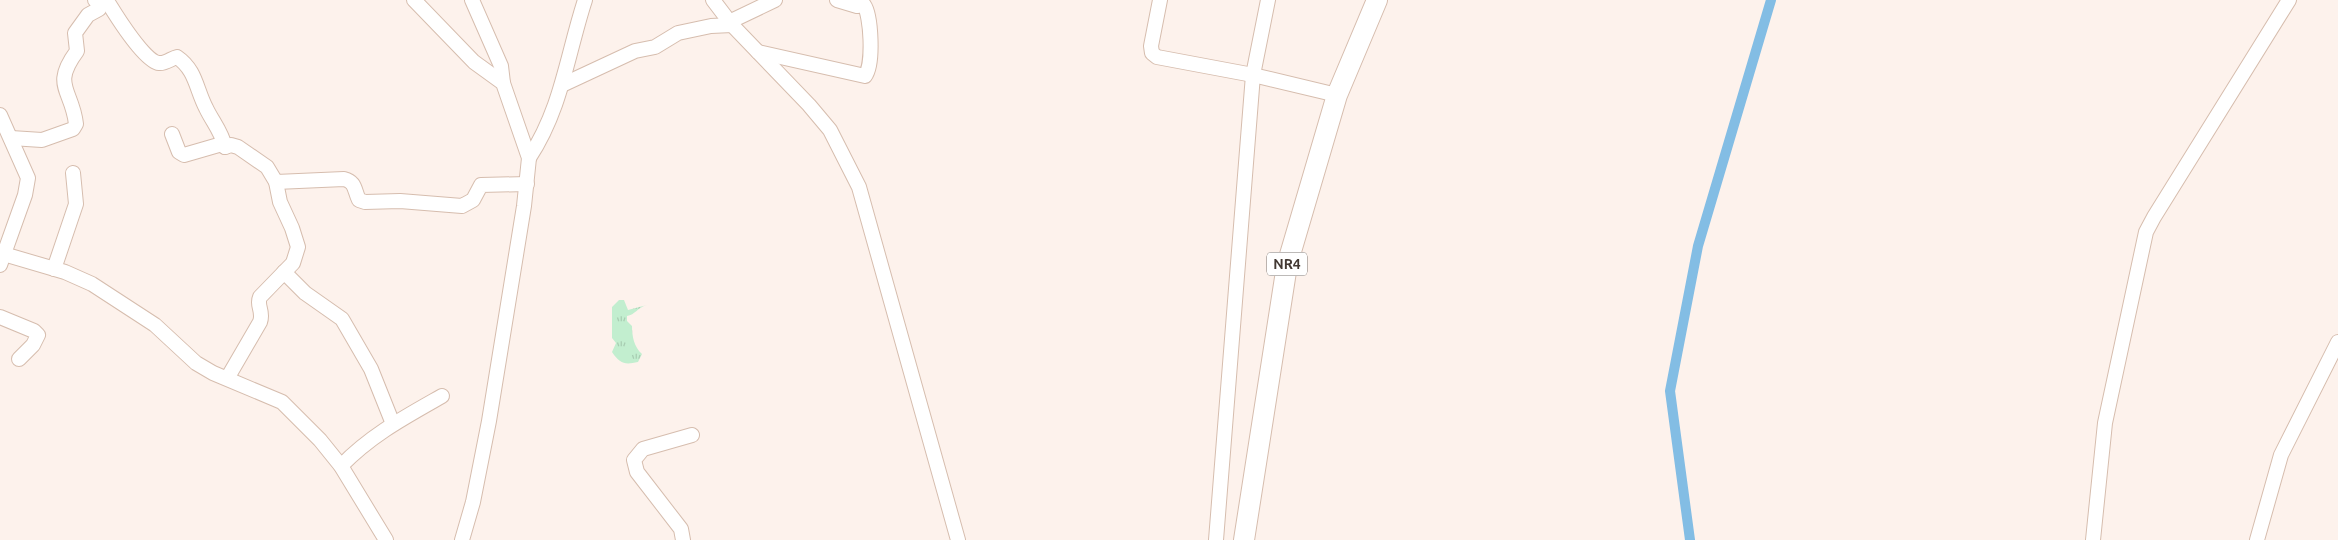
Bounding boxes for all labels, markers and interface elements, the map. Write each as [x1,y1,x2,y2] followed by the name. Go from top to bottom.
[1267,252,1307,276] road number: NR4

